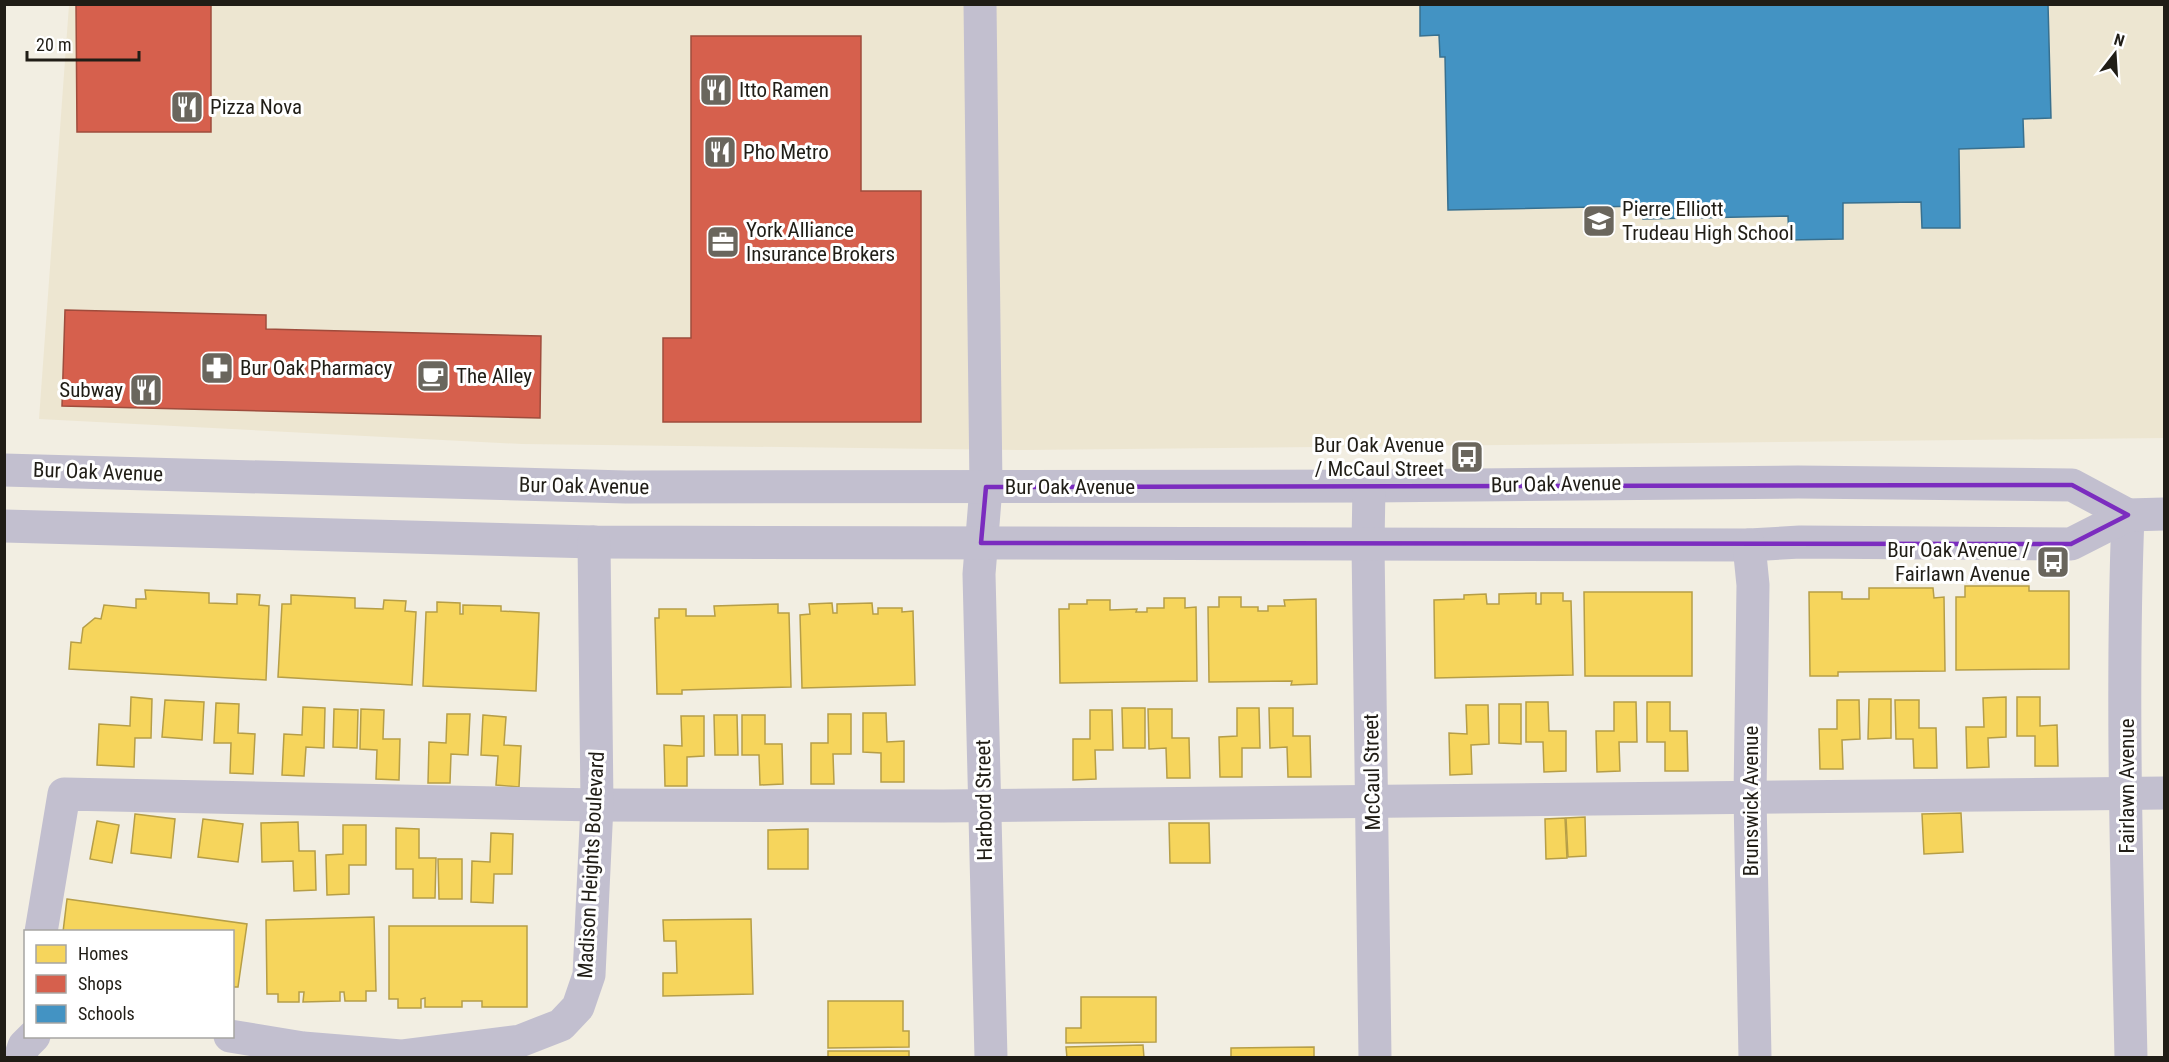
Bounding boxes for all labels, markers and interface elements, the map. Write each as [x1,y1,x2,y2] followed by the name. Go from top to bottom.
[27,24,140,62] scale bar
[2085,24,2145,84] north arrow
[2112,30,2127,51] text: N
[36,34,71,55] text: 20 m
[698,72,734,108] restaurant icon: Itto Ramen
[739,78,829,102] place label: Itto Ramen
[169,89,205,125] restaurant icon: Pizza Nova
[210,95,302,119] place label: Pizza Nova
[702,134,738,170] restaurant icon: Pho Metro
[743,140,829,164] place label: Pho Metro
[1622,197,1794,245] place label: Pierre Elliott Trudeau High School
[1581,203,1617,239] school or university icon: Pierre Elliott Trudeau High School
[746,218,895,266] place label: York Alliance Insurance Brokers
[705,224,741,260] office icon: York Alliance Insurance Brokers
[199,350,235,386] pharmacy icon: Bur Oak Pharmacy
[240,356,393,380] place label: Bur Oak Pharmacy
[415,358,451,394] cafe icon: The Alley
[456,364,532,388] place label: The Alley
[128,372,164,408] restaurant icon: Subway
[59,378,123,402] place label: Subway
[1314,433,1444,481] place label: Bur Oak Avenue / McCaul Street
[1449,439,1485,475] bus stop icon: Bur Oak Avenue / McCaul Street
[32,458,164,486] street label: Bur Oak Avenue
[1491,471,1621,497] street label: Bur Oak Avenue
[519,473,649,499] street label: Bur Oak Avenue
[1005,475,1135,499] street label: Bur Oak Avenue
[1887,538,2030,586] place label: Bur Oak Avenue / Fairlawn Avenue
[2035,544,2071,580] bus stop icon: Bur Oak Avenue / Fairlawn Avenue
[1359,714,1385,830] street label: McCaul Street
[2115,718,2139,854] street label: Fairlawn Avenue
[1739,726,1763,876] street label: Brunswick Avenue
[971,739,997,861] street label: Harbord Street
[573,751,609,979] street label: Madison Heights Boulevard
[24,930,234,1038] legend
[78,943,128,964] text: Homes
[78,973,122,994] text: Shops
[78,1003,135,1024] text: Schools

